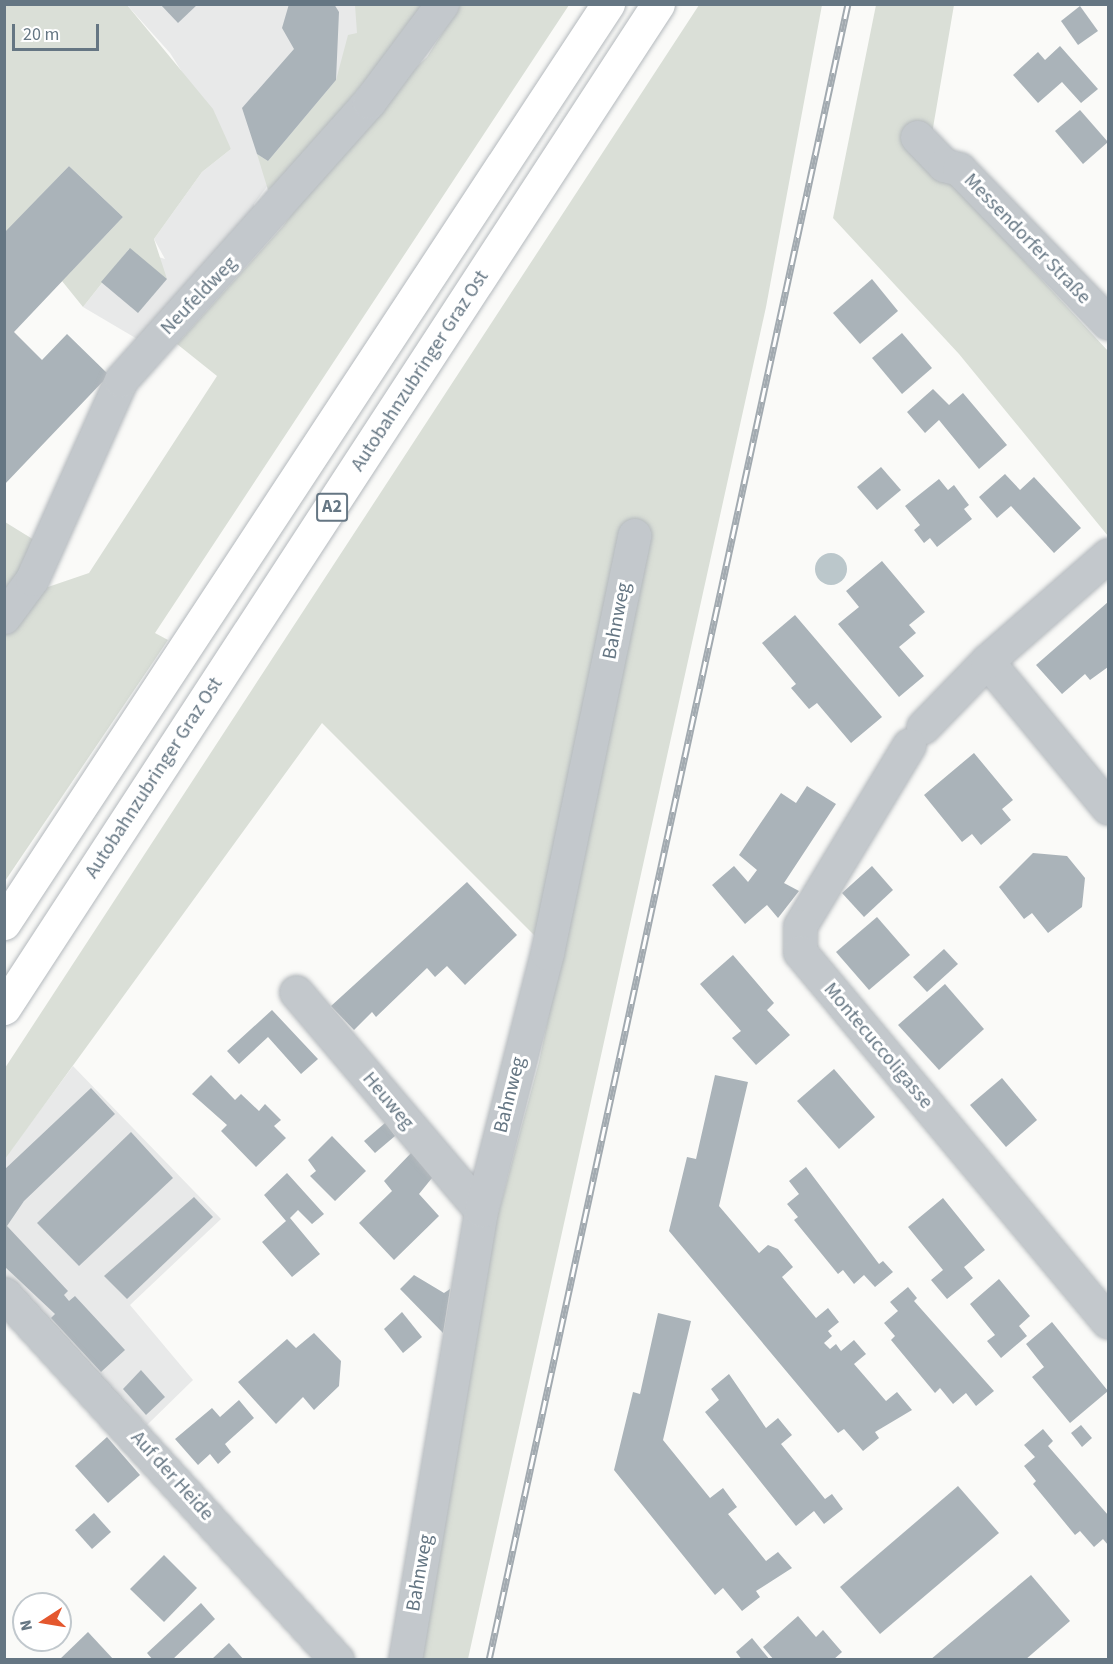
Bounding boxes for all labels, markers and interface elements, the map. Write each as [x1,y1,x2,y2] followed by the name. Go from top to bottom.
[15,12,102,50] scale bar
[23,22,59,47] text: 20 m
[958,169,1096,309] street label: Messendorfer Straße
[156,252,242,340] street label: Neufeldweg
[346,266,494,476] street label: Autobahnzubringer Graz Ost
[316,492,348,522] road number: A2
[598,581,636,661] street label: Bahnweg
[80,673,228,883] street label: Autobahnzubringer Graz Ost
[818,978,938,1114] street label: Montecuccoligasse
[489,1054,531,1136] street label: Bahnweg
[357,1067,419,1135] street label: Heuweg
[126,1426,218,1526] street label: Auf der Heide
[401,1533,439,1613] street label: Bahnweg
[12,1592,72,1652] north arrow
[14,1618,38,1633] text: N

